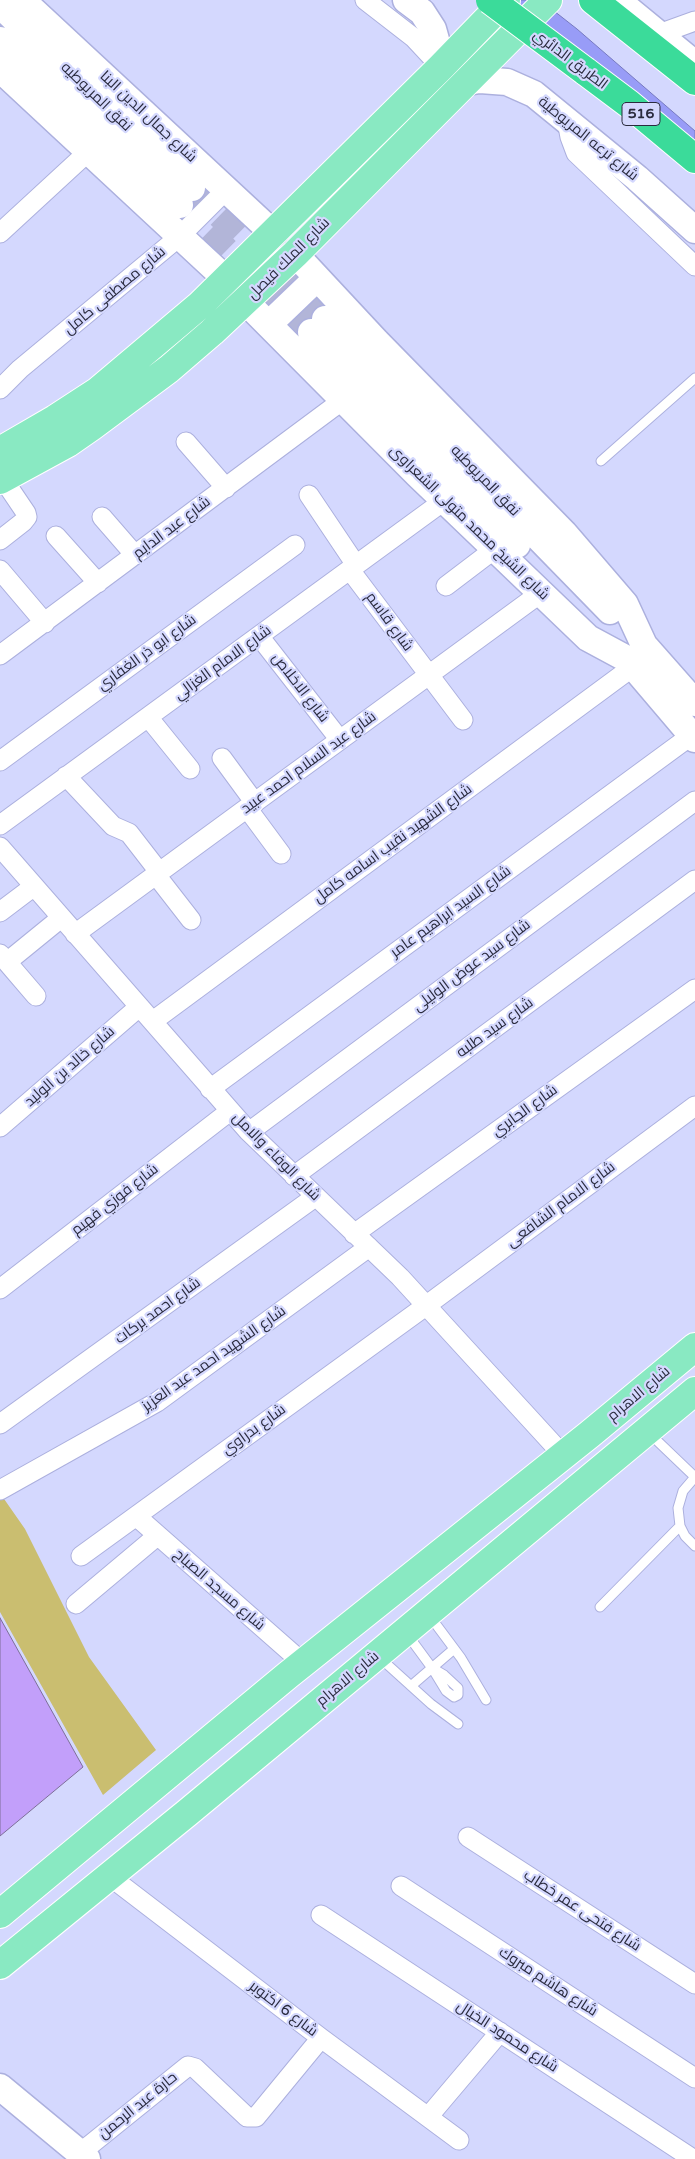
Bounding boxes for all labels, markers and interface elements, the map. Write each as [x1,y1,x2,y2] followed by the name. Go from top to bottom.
[529,26,611,94] street label: الطريق الدائري
[57,59,135,135] street label: نفق المريوطيه
[96,68,200,166] street label: شارع جمال الدين البنا
[534,93,642,185] street label: شارع ترعه المريوطية
[622,102,660,126] road number: 516
[244,214,334,304] street label: شارع الملك فيصل
[60,243,170,339] street label: شارع مصطفى كامل
[385,442,553,604] street label: شارع الشيخ محمد متولى الشعراوى
[447,442,523,520] street label: نفق المريوطيه
[130,493,214,563] street label: شارع عبد الدايم
[362,589,416,655] street label: شارع قاسم
[94,611,200,695] street label: شارع ابو ذر الغفاري
[171,622,275,704] street label: شارع الامام الغزالي
[267,650,333,726] street label: شارع الاخلاص
[238,708,380,818] street label: شارع عبد السلام احمد عبيد
[310,780,476,908] street label: شارع الشهيد نقيب اسامه كامل
[387,862,515,962] street label: شارع السيد ابراهيم عامر
[410,916,534,1016] street label: شارع سيد عوض الوليلى
[453,994,537,1062] street label: شارع سيد طلبه
[21,1023,119,1111] street label: شارع خالد بن الوليد
[489,1081,561,1141] street label: شارع الجابري
[228,1109,324,1205] street label: شارع الوفاء والامل
[503,1158,619,1252] street label: شارع الامام الشافعى
[68,1160,162,1240] street label: شارع فوزي فهيم
[112,1274,204,1348] street label: شارع احمد بركات
[138,1302,290,1416] street label: شارع الشهيد احمد عبد العزيز
[604,1363,674,1425] street label: شارع الاهرام
[219,1401,289,1459] street label: شارع بدراوي
[170,1546,268,1634] street label: شارع مسجد الصباح
[313,1648,383,1710] street label: شارع الاهرام
[520,1866,644,1956] street label: شارع فتحى عمر خطاب
[495,1943,601,2021] street label: شارع هاشم مبروك
[245,1977,321,2041] street label: شارع 6 اكتوبر
[453,1997,561,2077] street label: شارع محمود الخيال
[95,2069,181,2143] street label: حارة عبد الرحمن

